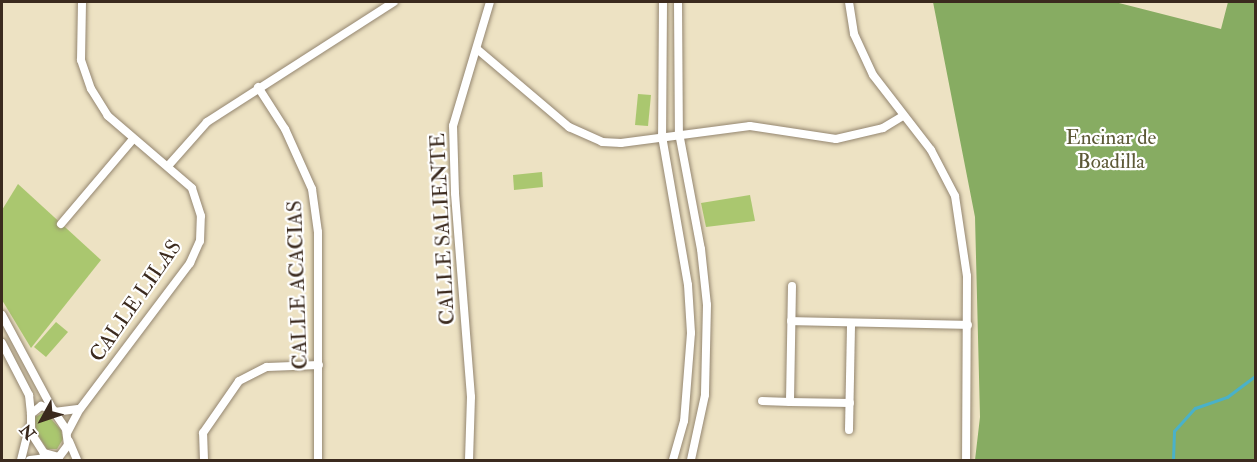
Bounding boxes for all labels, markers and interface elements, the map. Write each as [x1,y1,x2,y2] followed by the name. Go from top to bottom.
[1066,125,1156,175] park label: Encinar de Boadilla
[425,132,461,326] street label: CALLE SALIENTE
[282,200,314,370] street label: CALLE ACACIAS
[85,235,187,367] street label: CALLE LILAS
[12,390,72,450] north arrow
[16,420,40,443] text: N

